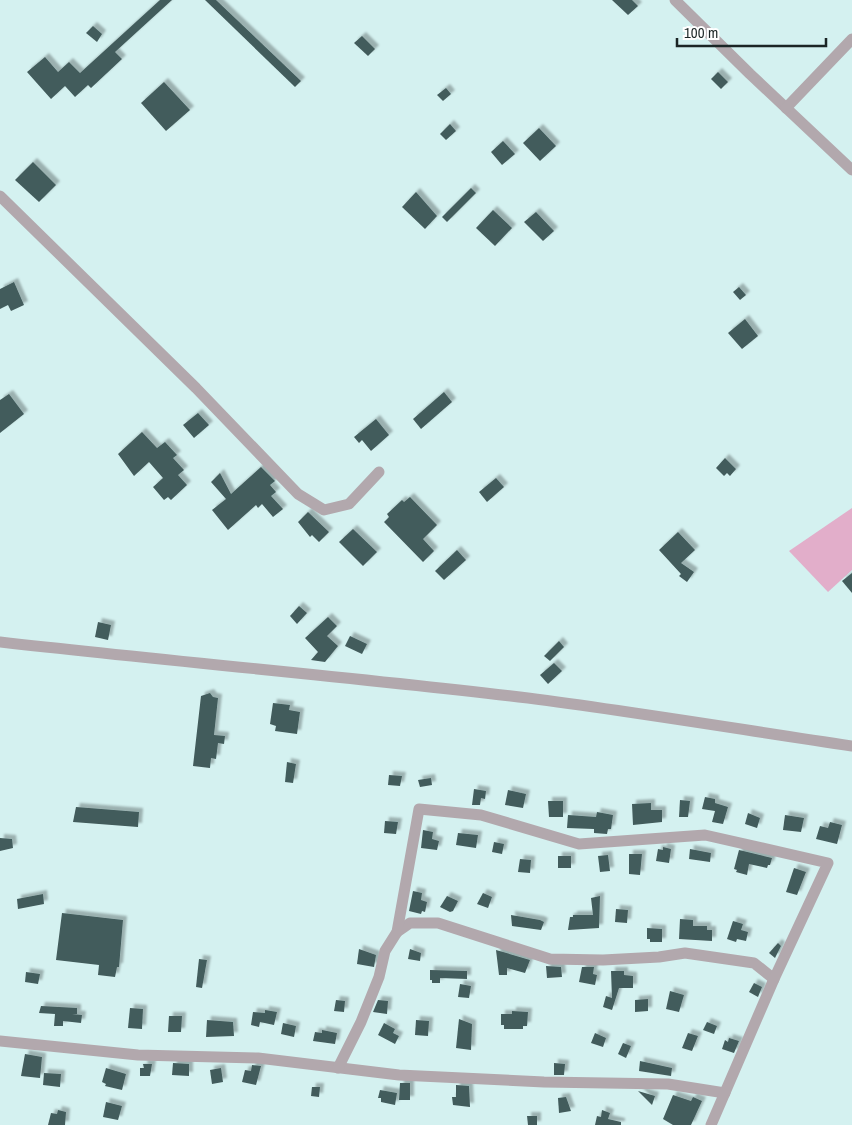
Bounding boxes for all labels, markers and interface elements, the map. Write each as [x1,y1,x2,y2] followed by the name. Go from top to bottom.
[677,15,826,47] scale bar
[684,22,718,43] text: 100 m

